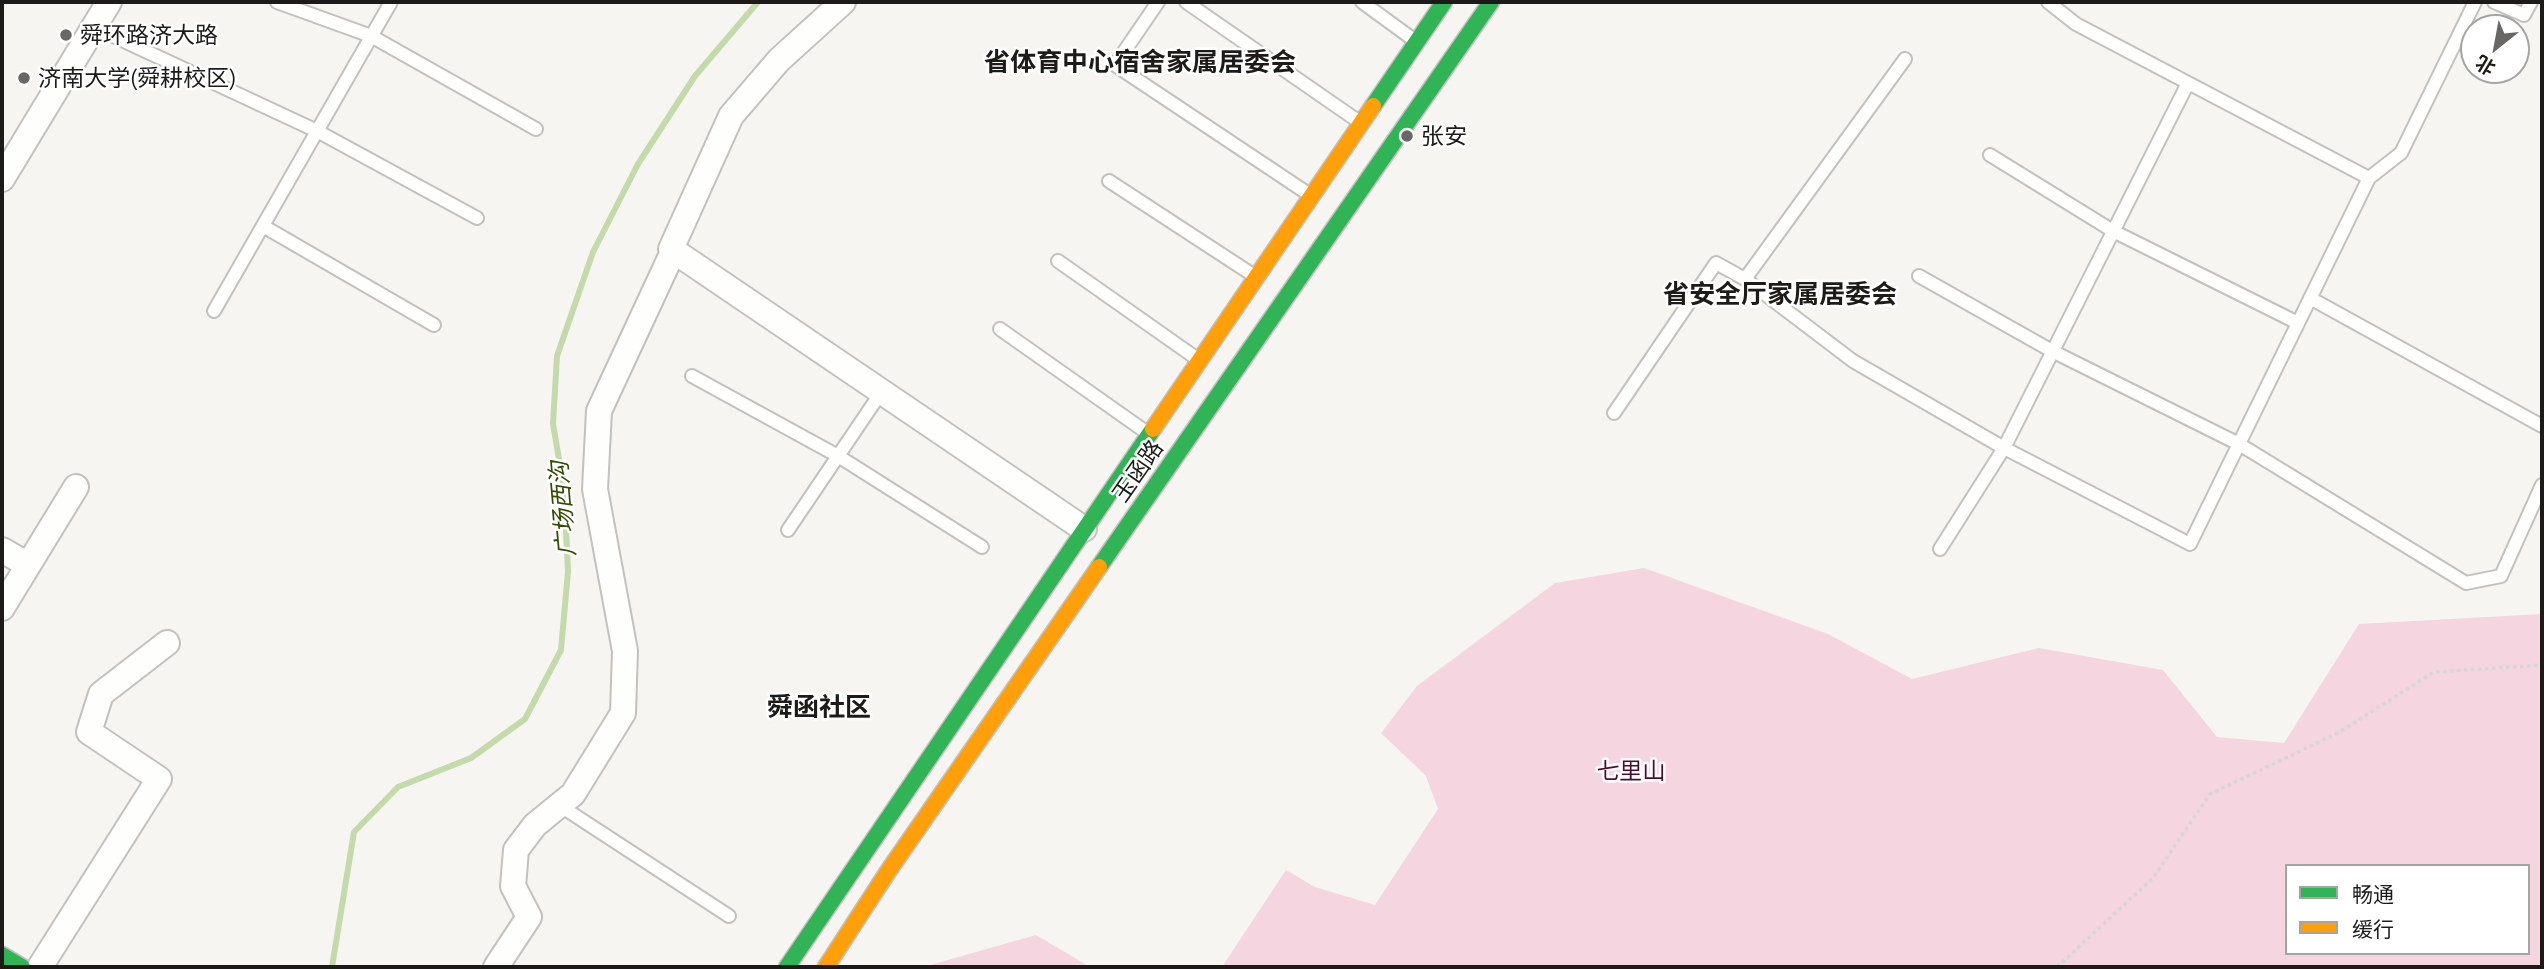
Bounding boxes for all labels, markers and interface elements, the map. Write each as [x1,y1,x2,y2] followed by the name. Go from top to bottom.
[2460,14,2530,84] north arrow
[80,21,218,49] place label: 舜环路济大路
[58,27,74,43] marker: 舜环路济大路
[984,46,1296,78] district label: 省体育中心宿舍家属居委会
[2471,51,2499,80] text: 北
[38,64,236,92] place label: 济南大学(舜耕校区)
[16,70,32,86] marker: 济南大学(舜耕校区)
[1421,122,1467,150] place label: 张安
[1399,128,1415,144] marker: 张安
[1663,278,1897,310] district label: 省安全厅家属居委会
[1107,435,1169,507] street label: 玉函路
[544,460,582,558] water label: 广场西沟
[767,691,871,723] district label: 舜函社区
[1597,757,1665,785] park label: 七里山
[2285,864,2530,955] legend
[2352,882,2394,906] text: 畅通
[2352,917,2394,941] text: 缓行

